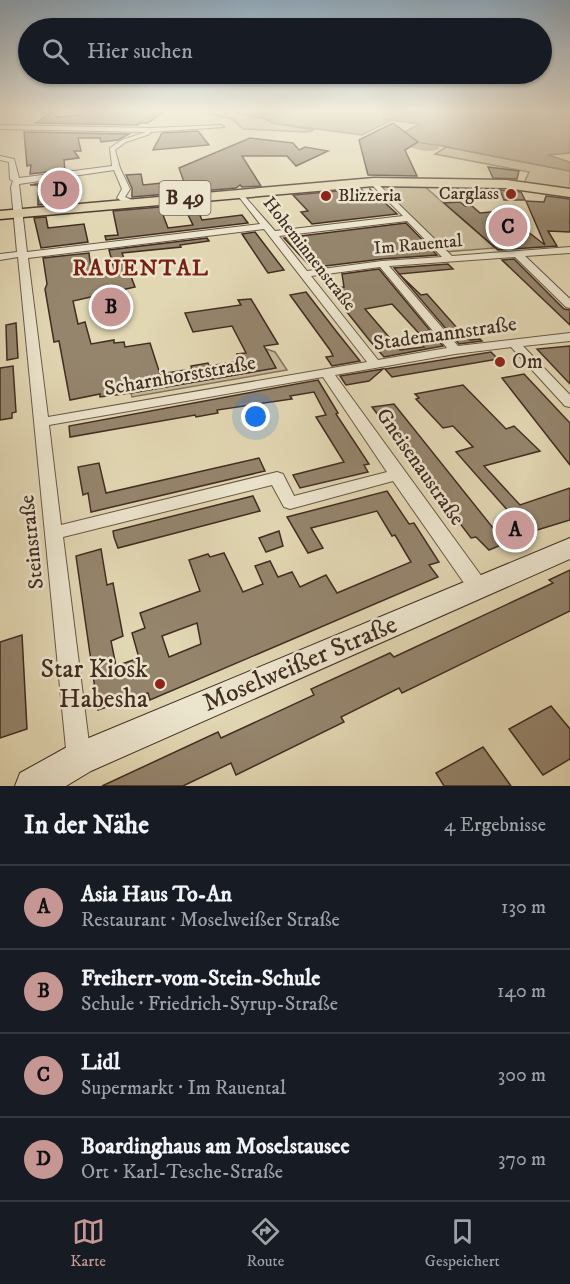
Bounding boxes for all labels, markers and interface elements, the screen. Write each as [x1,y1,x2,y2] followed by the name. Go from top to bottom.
[18,18,552,84] search box
[39,35,72,68] icon: search
[87,38,193,65] text: Hier suchen
[40,168,80,213] pin: D
[160,181,210,215] road number: B 49
[439,183,499,205] place label: Carglass
[338,185,402,207] place label: Blizzeria
[504,187,518,201] marker: Carglass
[319,189,333,203] marker: Blizzeria
[258,193,360,315] street label: Hoheminnenstraße
[488,204,528,250] pin: C
[373,230,464,260] street label: Im Rauental
[73,255,209,282] district label: RAUENTAL
[92,284,130,330] pin: B
[372,311,519,357] street label: Stademannstraße
[512,349,543,375] place label: Om
[102,350,258,402] street label: Scharnhorststraße
[493,355,507,369] marker: Om
[241,402,270,431] your location
[370,403,470,531] street label: Gneisenaustraße
[14,493,50,590] street label: Steinstraße
[496,508,534,552] pin: A
[198,608,402,720] street label: Moselweißer Straße
[41,653,148,716] place label: Star Kiosk Habesha
[153,677,167,691] marker: Star Kiosk Habesha
[24,809,149,842] text: In der Nähe
[444,813,546,838] text: 4 Ergebnisse
[81,881,232,908] text: Asia Haus To-An
[37,895,50,920] text: A
[501,895,546,920] text: 130 m
[81,908,340,933] text: Restaurant · Moselweißer Straße
[81,965,320,992] text: Freiherr-vom-Stein-Schule
[37,979,50,1004] text: B
[497,979,546,1004] text: 140 m
[81,992,338,1017] text: Schule · Friedrich-Syrup-Straße
[81,1049,120,1076] text: Lidl
[37,1063,50,1088] text: C
[498,1063,546,1088] text: 300 m
[81,1076,286,1101] text: Supermarkt · Im Rauental
[81,1133,350,1160] text: Boardinghaus am Moselstausee
[36,1147,51,1172] text: D
[498,1147,546,1172] text: 370 m
[81,1160,283,1185] text: Ort · Karl-Tesche-Straße
[70,1215,106,1271] tab: Karte
[247,1215,284,1271] tab: Route
[425,1215,500,1271] tab: Gespeichert

